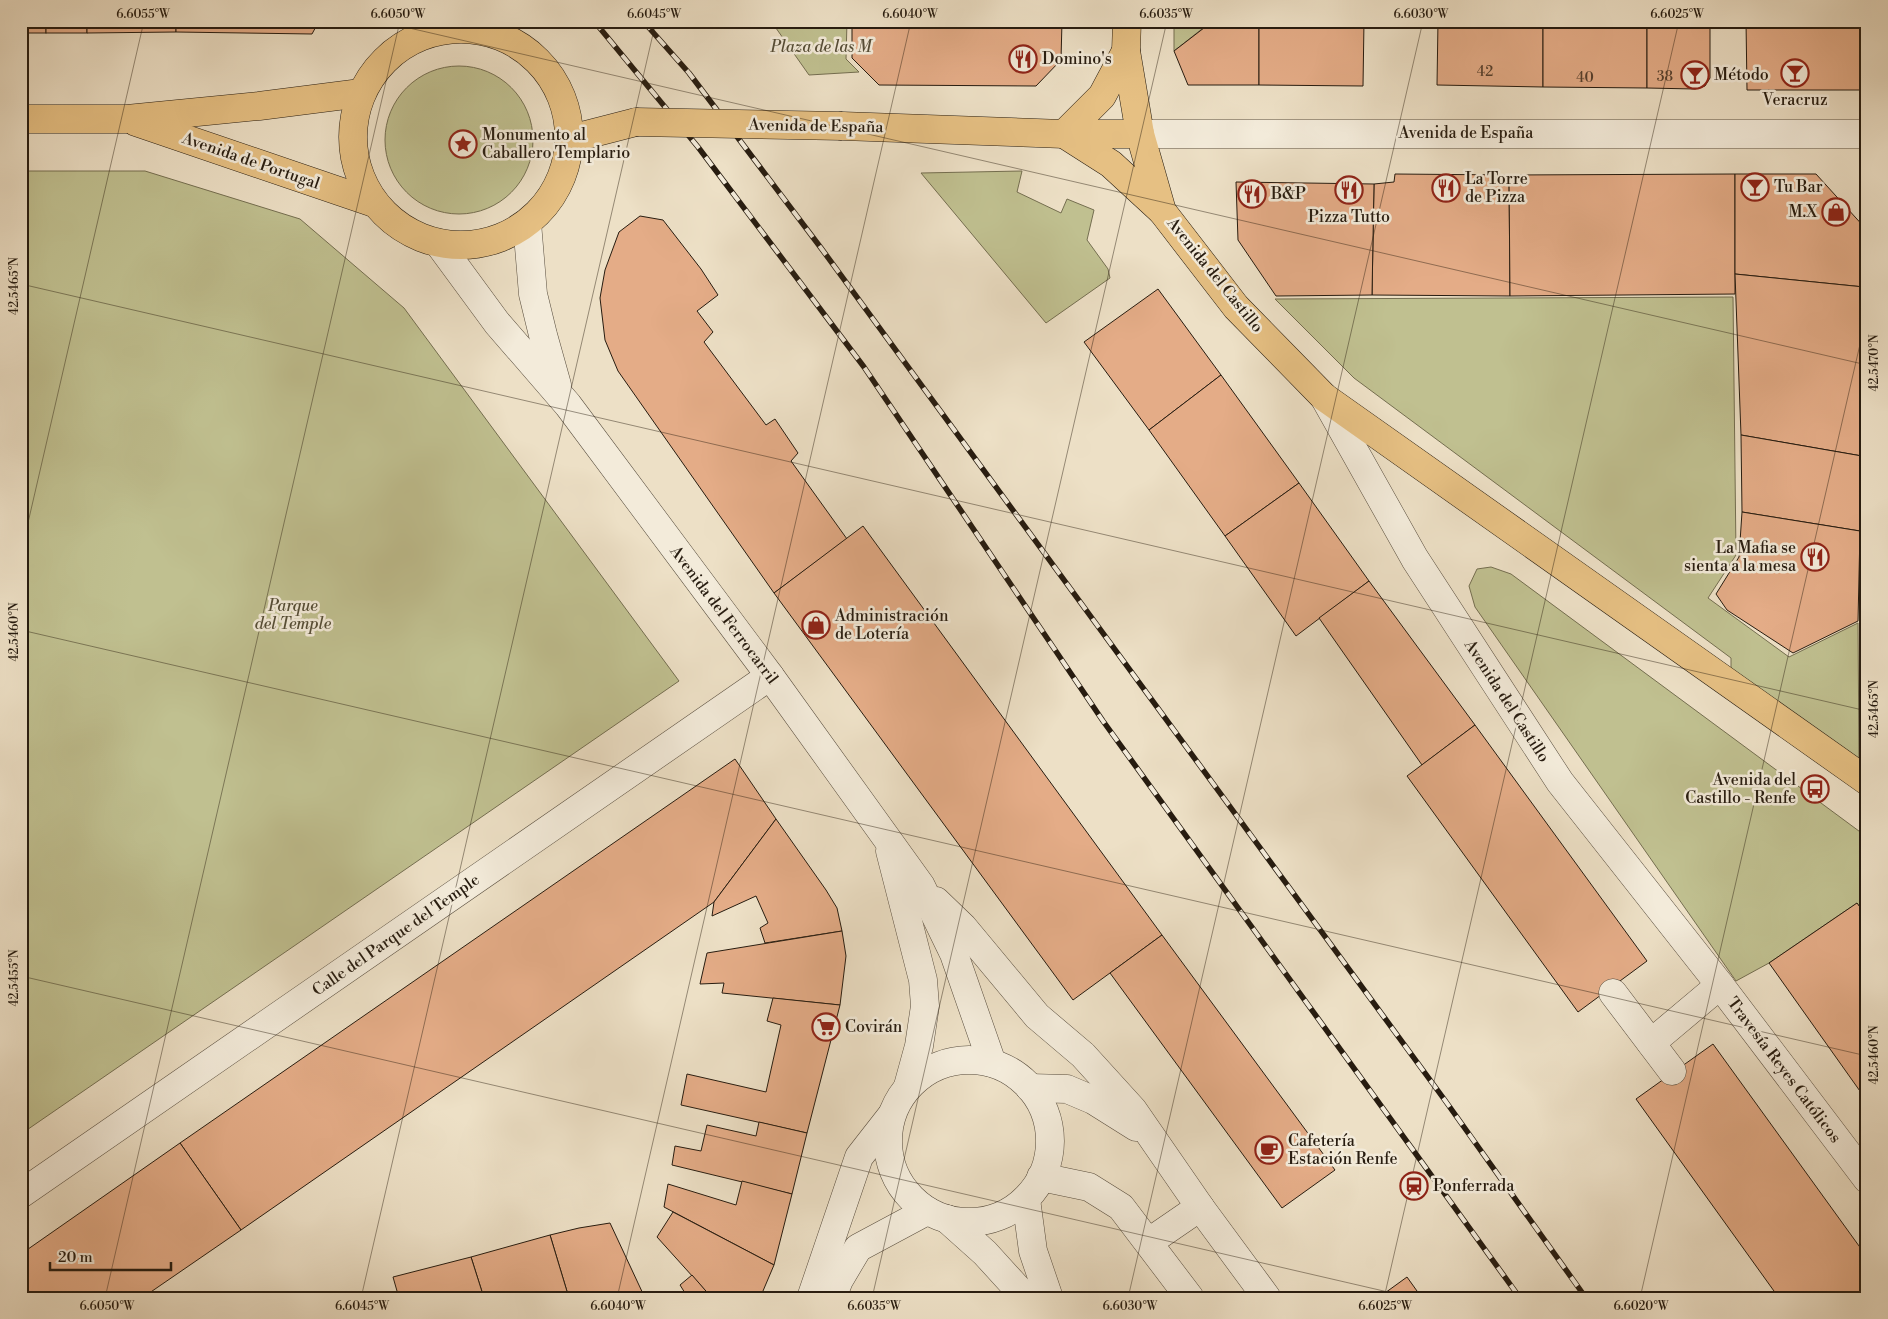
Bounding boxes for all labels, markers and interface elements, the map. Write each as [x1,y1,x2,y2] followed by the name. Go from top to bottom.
[116,7,171,22] text: 6.6055°W
[370,7,427,22] text: 6.6050°W
[627,7,682,22] text: 6.6045°W
[882,7,939,22] text: 6.6040°W
[1139,7,1194,22] text: 6.6035°W
[1393,7,1450,22] text: 6.6030°W
[1650,7,1705,22] text: 6.6025°W
[769,37,874,57] park label: Plaza de las M
[1008,44,1038,74] restaurant icon: Domino's
[1042,49,1112,69] place label: Domino's
[1780,58,1810,88] bar icon: Veracruz
[1680,60,1710,90] bar icon: Método
[1477,63,1493,81] house number: 42
[1714,65,1769,85] place label: Método
[1657,68,1673,86] house number: 38
[1576,69,1594,87] house number: 40
[1761,90,1828,110] place label: Veracruz
[747,115,884,137] street label: Avenida de España
[1398,123,1534,143] street label: Avenida de España
[482,125,630,163] place label: Monumento al Caballero Templario
[179,128,323,194] street label: Avenida de Portugal
[448,129,478,159] place icon: Monumento al Caballero Templario
[1465,169,1528,207] place label: La Torre de Pizza
[1740,172,1770,202] bar icon: Tu Bar
[1431,173,1461,203] restaurant icon: La Torre de Pizza
[1334,175,1364,205] restaurant icon: Pizza Tutto
[1774,177,1823,197] place label: Tu Bar
[1237,179,1267,209] restaurant icon: B&P
[1270,184,1306,204] place label: B&P
[1821,197,1851,227] shop icon: M.X
[1788,202,1818,222] place label: M.X
[1308,207,1390,227] place label: Pizza Tutto
[1162,213,1267,337] street label: Avenida del Castillo
[7,257,22,315] text: 42.5465°N
[1867,334,1882,392] text: 42.5470°N
[1684,538,1797,576] place label: La Mafia se sienta a la mesa
[665,541,783,688] street label: Avenida del Ferrocarril
[1800,542,1830,572] restaurant icon: La Mafia se sienta a la mesa
[255,596,332,634] park label: Parque del Temple
[7,602,22,662] text: 42.5460°N
[834,606,949,644] place label: Administración de Lotería
[801,610,831,640] shop icon: Administración de Lotería
[1459,635,1554,766] street label: Avenida del Castillo
[1867,680,1882,738] text: 42.5465°N
[1685,770,1796,808] place label: Avenida del Castillo - Renfe
[1800,774,1830,804] bus stop icon: Avenida del Castillo - Renfe
[309,870,483,1000] street label: Calle del Parque del Temple
[7,949,22,1007] text: 42.5455°N
[1723,993,1845,1147] street label: Travesía Reyes Católicos
[811,1012,841,1042] supermarket icon: Covirán
[845,1017,903,1037] place label: Covirán
[1867,1025,1882,1085] text: 42.5460°N
[1288,1131,1398,1169] place label: Cafetería Estación Renfe
[1254,1135,1284,1165] cafe icon: Cafetería Estación Renfe
[1399,1171,1429,1201] station icon: Ponferrada
[1433,1176,1515,1196] place label: Ponferrada
[50,1239,171,1271] scale bar
[58,1248,93,1267] text: 20 m
[79,1299,136,1314] text: 6.6050°W
[335,1299,390,1314] text: 6.6045°W
[590,1299,647,1314] text: 6.6040°W
[847,1299,902,1314] text: 6.6035°W
[1102,1299,1159,1314] text: 6.6030°W
[1358,1299,1413,1314] text: 6.6025°W
[1613,1299,1670,1314] text: 6.6020°W

